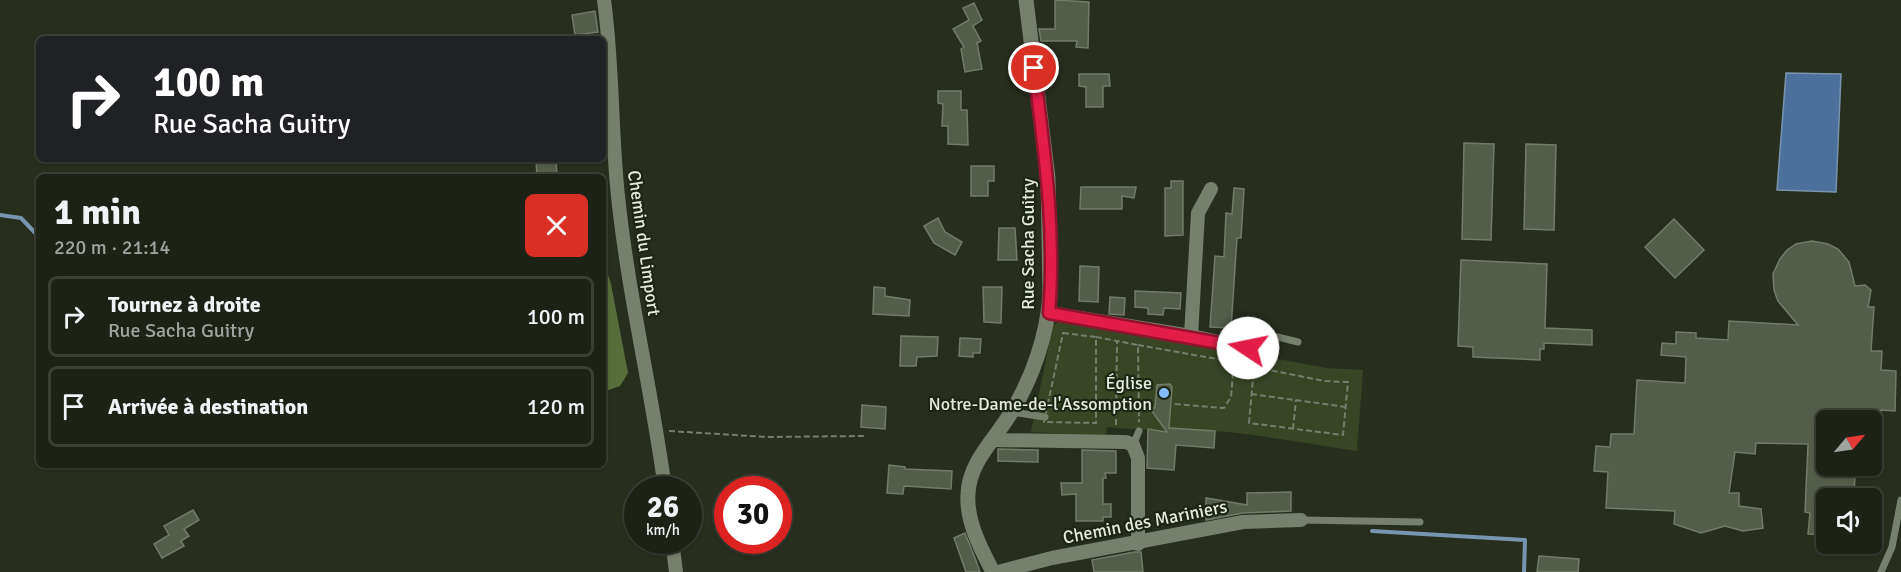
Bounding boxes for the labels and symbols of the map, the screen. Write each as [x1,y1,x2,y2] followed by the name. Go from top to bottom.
[1008,42,1059,93] pin
[623,169,665,317] street label: Chemin du Limport
[1017,178,1039,310] street label: Rue Sacha Guitry
[1216,316,1280,380] position arrow
[929,372,1152,415] place label: Église Notre-Dame-de-l'Assomption
[1157,386,1171,400] marker: Église Notre-Dame-de-l'Assomption
[1816,410,1882,476] north arrow
[714,476,792,554] speed limit sign: 30
[1061,495,1229,549] street label: Chemin des Mariniers

